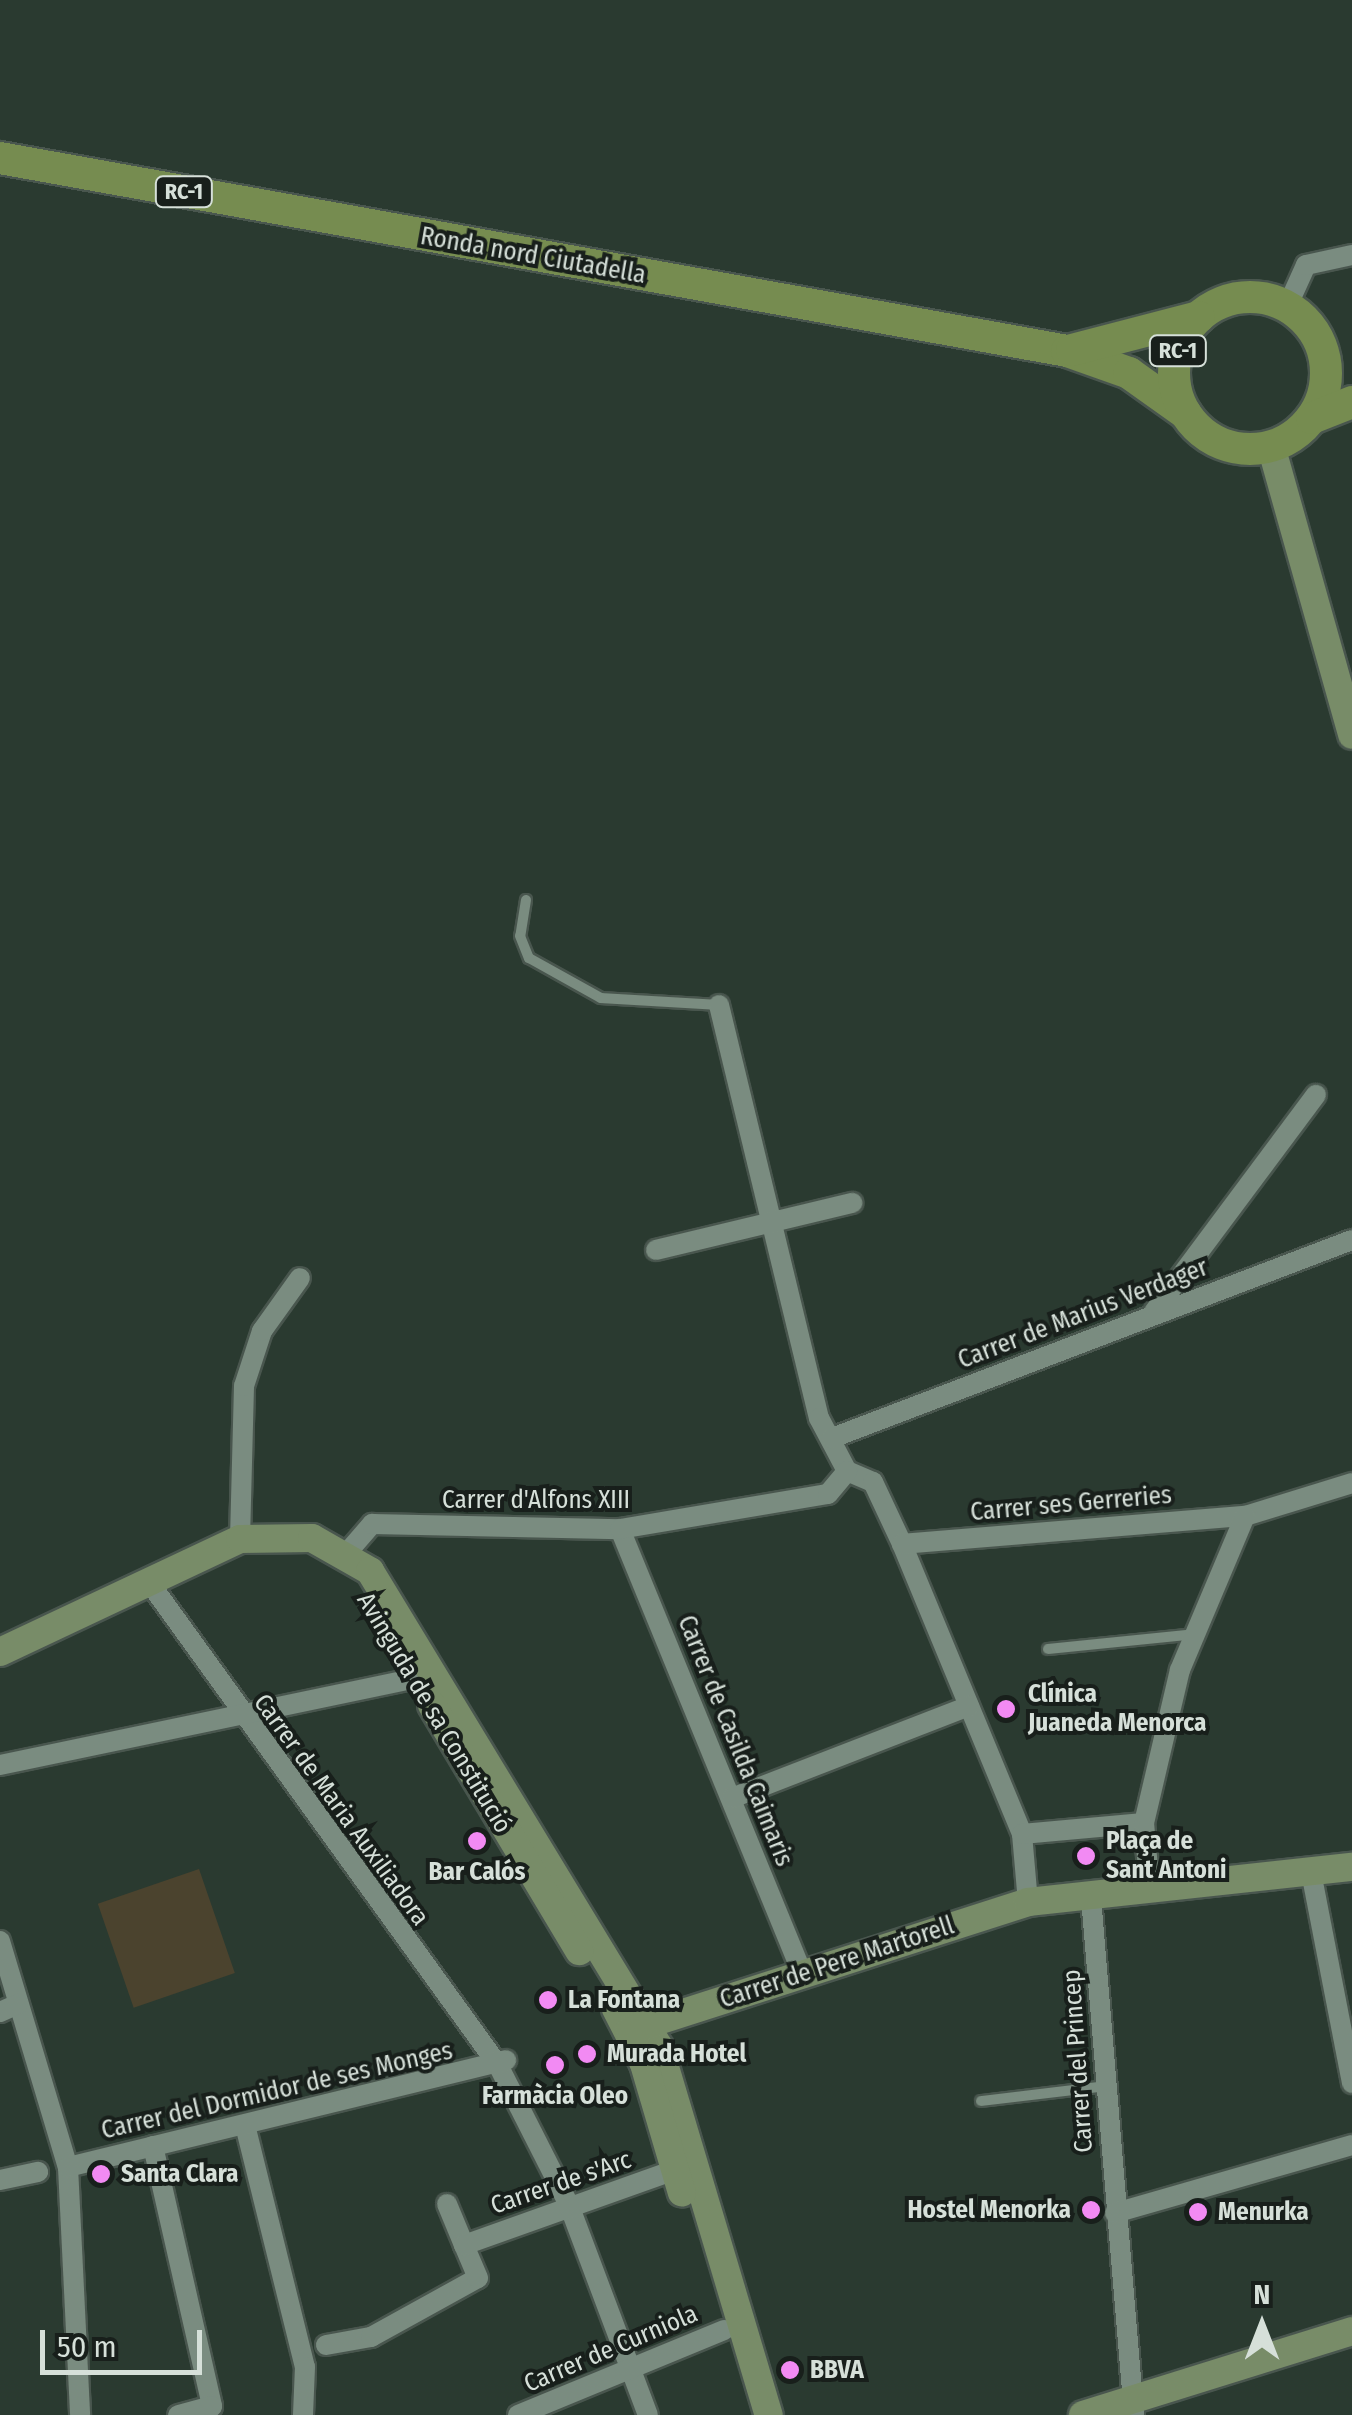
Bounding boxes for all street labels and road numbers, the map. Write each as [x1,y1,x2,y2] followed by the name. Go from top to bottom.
[154,175,214,209] road number: RC-1
[418,221,648,291] street label: Ronda nord Ciutadella
[1148,334,1208,368] road number: RC-1
[954,1253,1212,1375] street label: Carrer de Marius Verdager
[969,1480,1173,1528] street label: Carrer ses Gerreries
[442,1485,630,1515] street label: Carrer d'Alfons XIII
[350,1587,518,1839] street label: Avinguda de sa Constitució
[671,1611,799,1871] street label: Carrer de Casilda Caimaris
[247,1688,435,1932] street label: Carrer de Maria Auxiliadora
[716,1911,958,2015] street label: Carrer de Pere Martorell
[1057,1969,1099,2153] street label: Carrer del Princep
[99,2036,455,2146] street label: Carrer del Dormidor de ses Monges
[487,2145,635,2221] street label: Carrer de s'Arc
[520,2299,702,2399] street label: Carrer de Curniola

